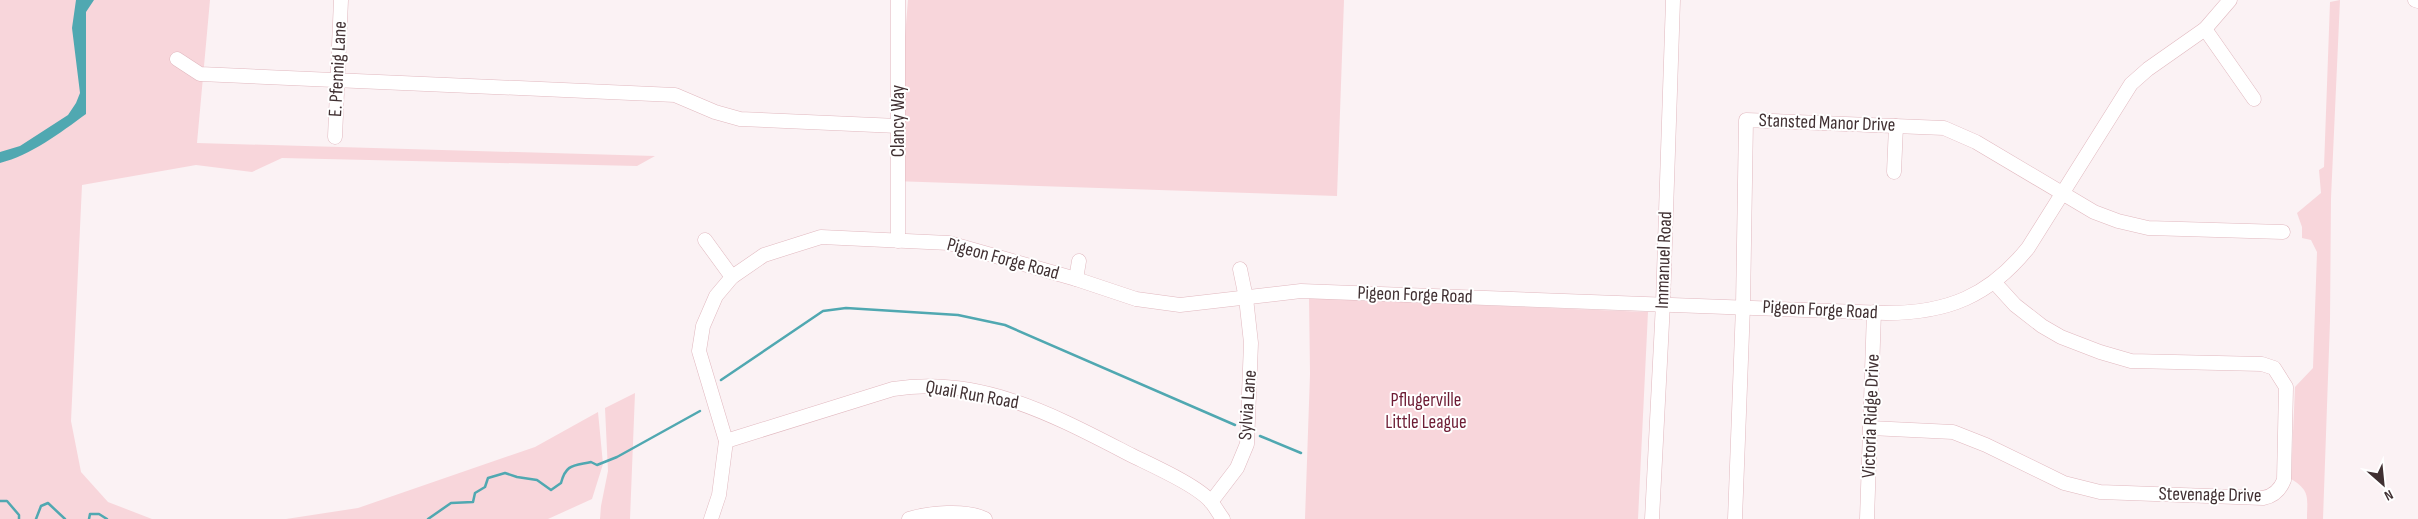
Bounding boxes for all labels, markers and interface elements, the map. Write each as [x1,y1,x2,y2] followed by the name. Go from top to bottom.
[324,21,352,117] street label: E. Pfennig Lane
[887,84,910,157] street label: Clancy Way
[1758,109,1896,137] street label: Stansted Manor Drive
[1651,211,1677,309] street label: Immanuel Road
[944,233,1062,285] street label: Pigeon Forge Road
[1357,281,1473,309] street label: Pigeon Forge Road
[1762,295,1878,325] street label: Pigeon Forge Road
[1857,354,1885,478] street label: Victoria Ridge Drive
[1234,369,1262,441] street label: Sylvia Lane
[924,375,1020,415] street label: Quail Run Road
[1385,389,1467,434] park label: Pflugerville Little League
[2358,459,2408,509] north arrow
[2158,483,2262,507] street label: Stevenage Drive
[2381,486,2396,504] text: N

